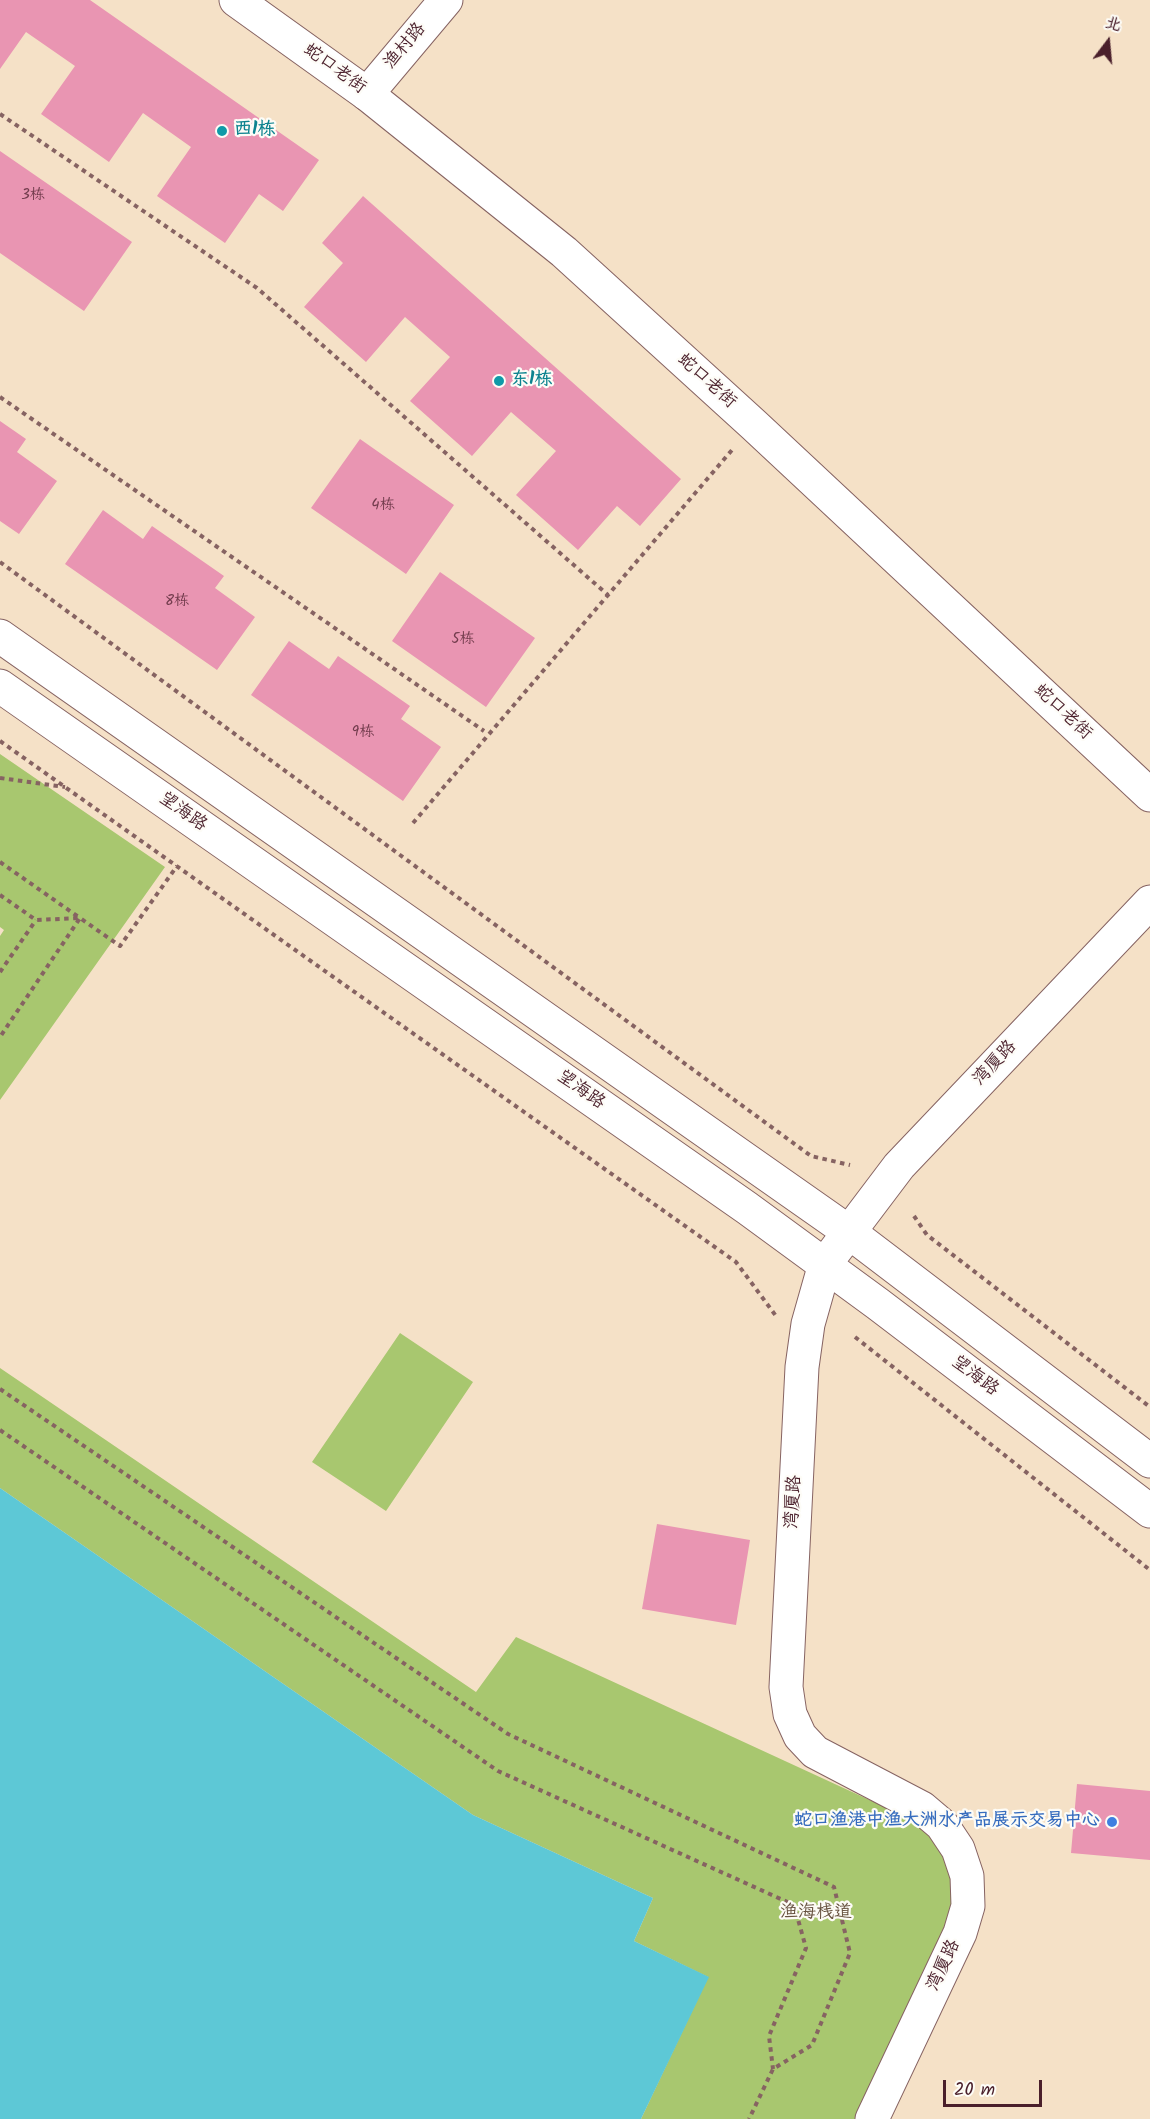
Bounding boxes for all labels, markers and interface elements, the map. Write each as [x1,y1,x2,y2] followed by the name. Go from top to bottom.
[1102,10,1124,38] text: 北
[1078,12,1138,72] north arrow
[380,19,432,75] street label: 渔村路
[299,40,369,100] street label: 蛇口老街
[234,120,275,142] place label: 西1栋
[215,124,229,138] marker: 西1栋
[21,187,45,205] house number: 3栋
[672,350,740,414] street label: 蛇口老街
[511,370,552,392] place label: 东1栋
[492,374,506,388] marker: 东1栋
[371,497,395,515] house number: 4栋
[165,593,189,611] house number: 8栋
[451,631,475,649] house number: 5栋
[1028,681,1096,745] street label: 蛇口老街
[352,724,374,742] house number: 9栋
[154,789,210,837] street label: 望海路
[970,1037,1022,1091] street label: 湾厦路
[552,1067,608,1115] street label: 望海路
[946,1352,1002,1402] street label: 望海路
[783,1474,807,1530] street label: 湾厦路
[794,1811,1100,1833] place label: 蛇口渔港中渔大洲水产品展示交易中心
[1105,1815,1119,1829] marker: 蛇口渔港中渔大洲水产品展示交易中心
[780,1903,852,1925] park label: 渔海栈道
[924,1937,966,1995] street label: 湾厦路
[946,2068,1045,2106] scale bar
[954,2076,995,2105] text: 20 m

